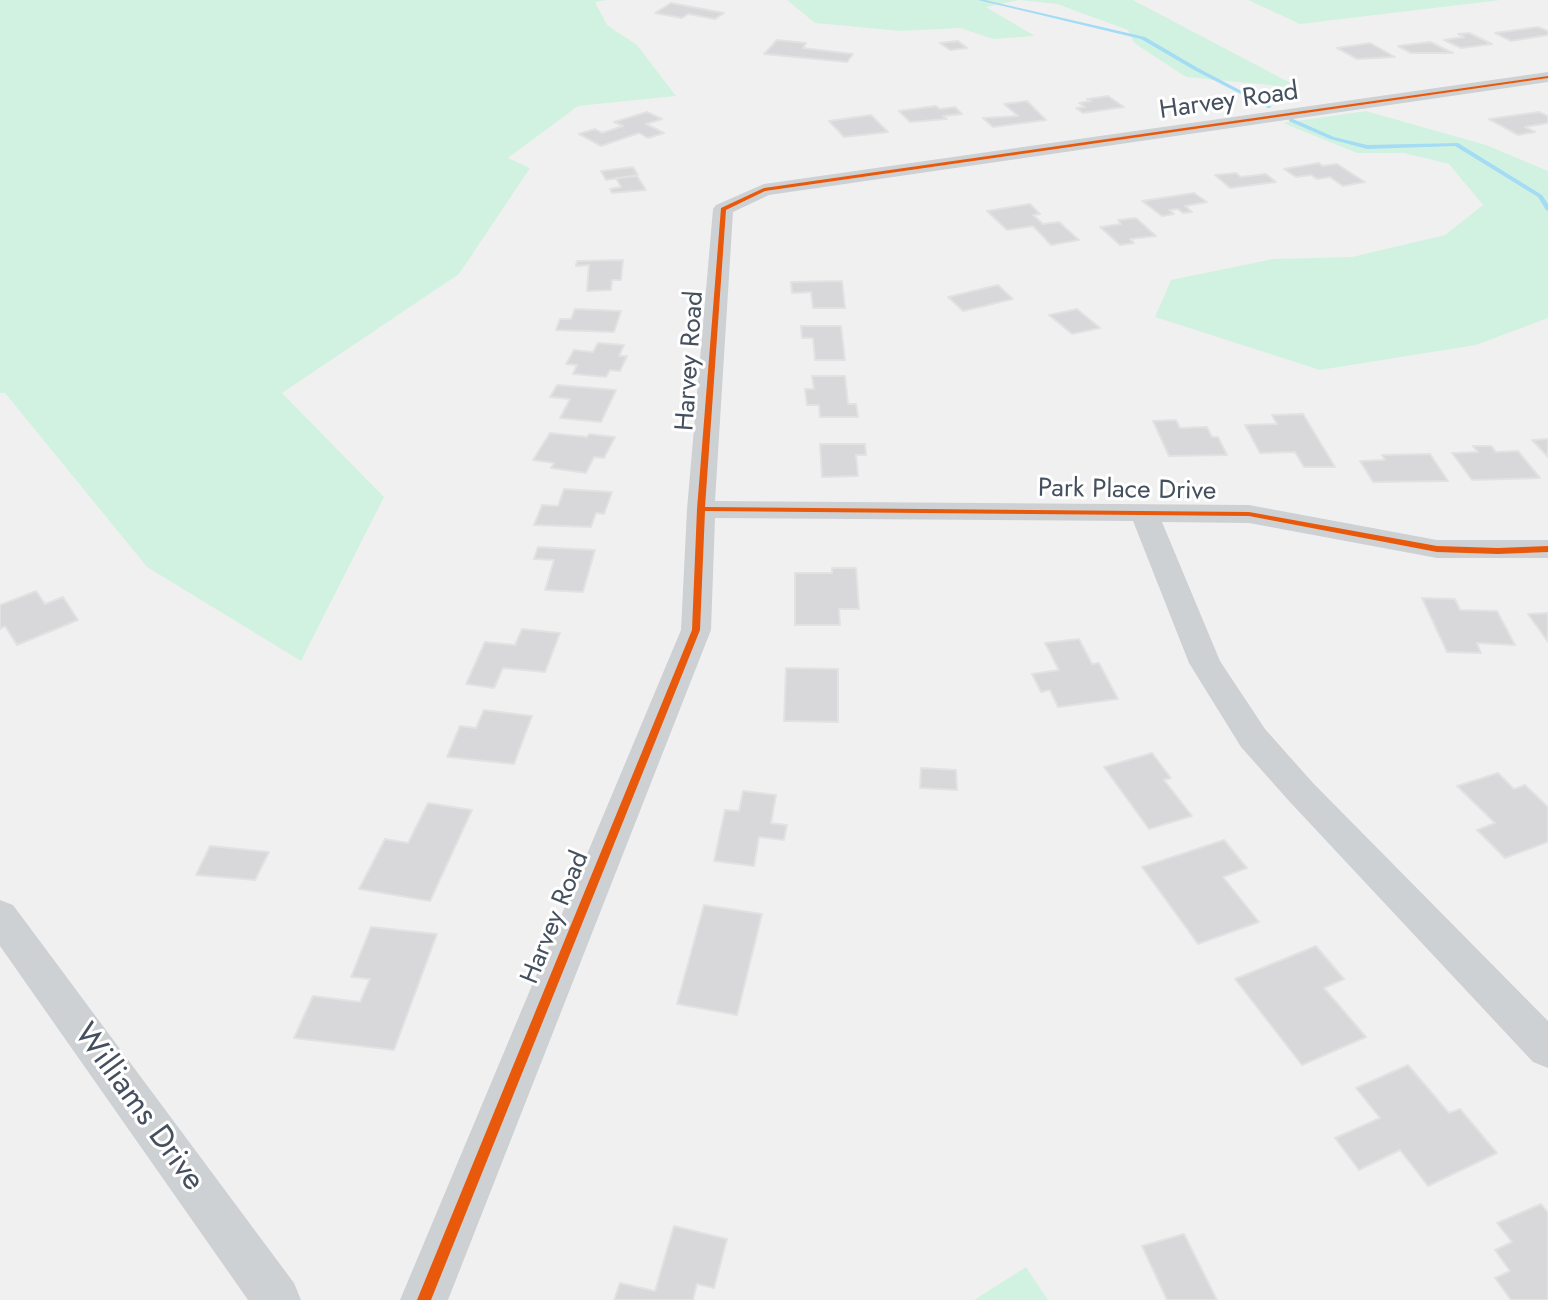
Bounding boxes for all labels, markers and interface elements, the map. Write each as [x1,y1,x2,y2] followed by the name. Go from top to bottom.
[1157,77,1301,127] street label: Harvey Road
[671,290,711,432] street label: Harvey Road
[1038,474,1216,508] street label: Park Place Drive
[515,847,597,989] street label: Harvey Road
[65,1017,211,1199] street label: Williams Drive

